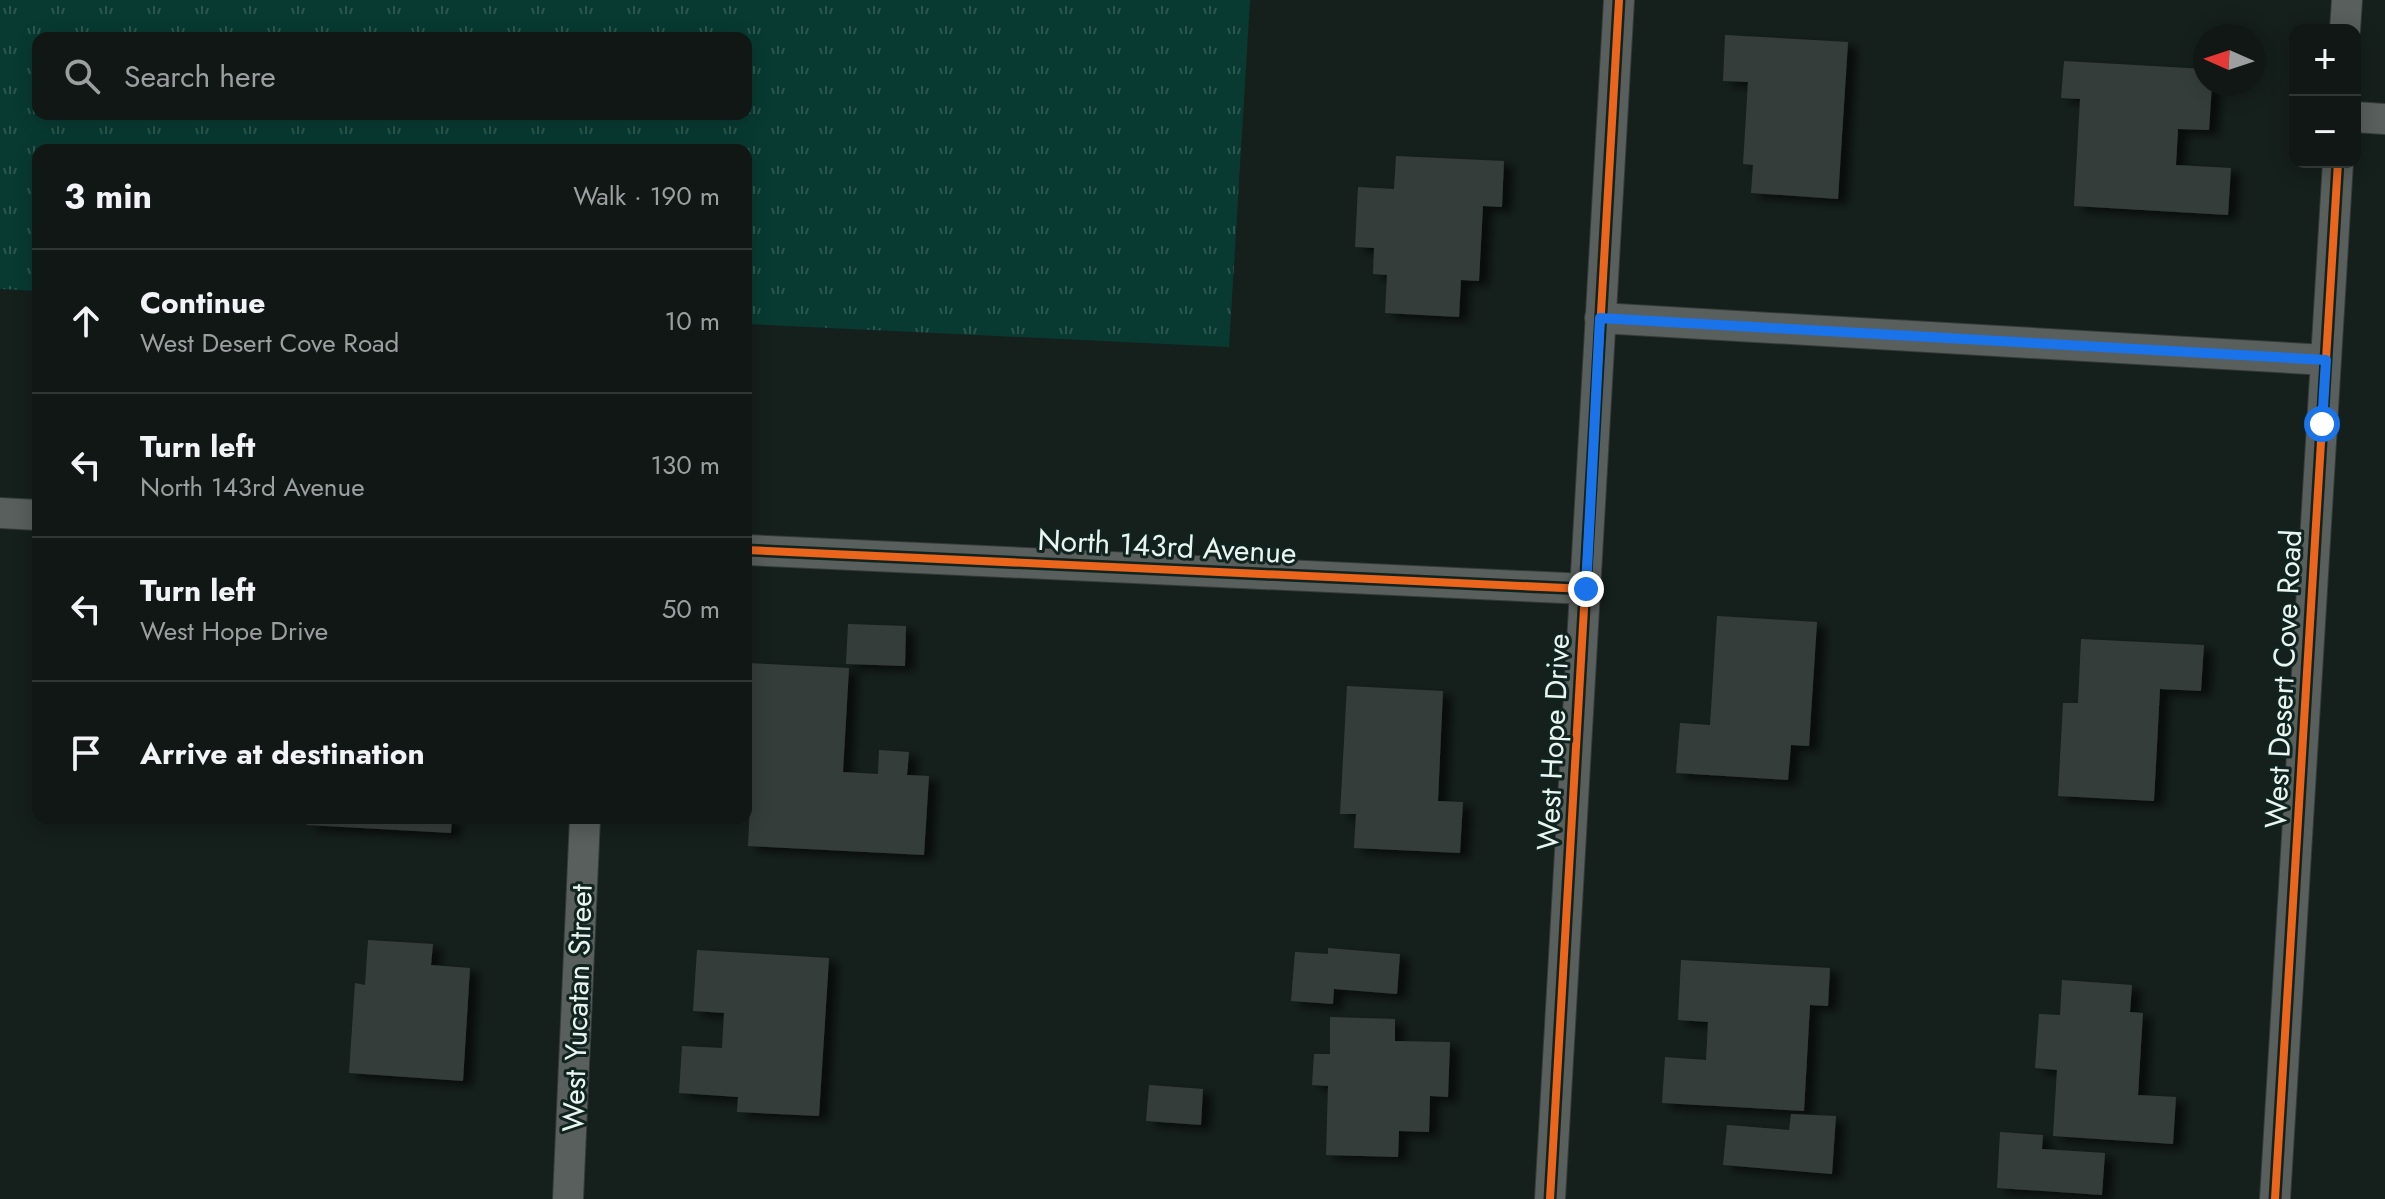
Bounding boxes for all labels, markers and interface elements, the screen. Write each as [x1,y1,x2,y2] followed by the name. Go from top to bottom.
[2193,24,2265,96] north arrow
[2289,24,2361,168] map controls
[2289,24,2361,96] button: +
[32,32,752,120] search box
[60,54,104,98] icon: search
[124,55,276,98] text: Search here
[2289,96,2361,168] button: −
[64,172,152,221] text: 3 min
[573,177,720,215] text: Walk · 190 m
[140,281,266,324] text: Continue
[64,299,108,343] icon: ahead
[665,302,720,340] text: 10 m
[140,324,399,362] text: West Desert Cove Road
[2304,406,2340,442] route start
[140,425,255,468] text: Turn left
[64,443,108,487] icon: left
[650,446,720,484] text: 130 m
[140,468,365,506] text: North 143rd Avenue
[1037,518,1297,574] street label: North 143rd Avenue
[2254,528,2312,830] street label: West Desert Cove Road
[140,569,255,612] text: Turn left
[1568,571,1604,607] route end
[64,587,108,631] icon: left
[662,590,720,628] text: 50 m
[140,612,328,650] text: West Hope Drive
[1526,632,1580,852] street label: West Hope Drive
[64,731,108,775] icon: arrive
[140,732,425,775] text: Arrive at destination
[551,883,603,1133] street label: West Yucatan Street

